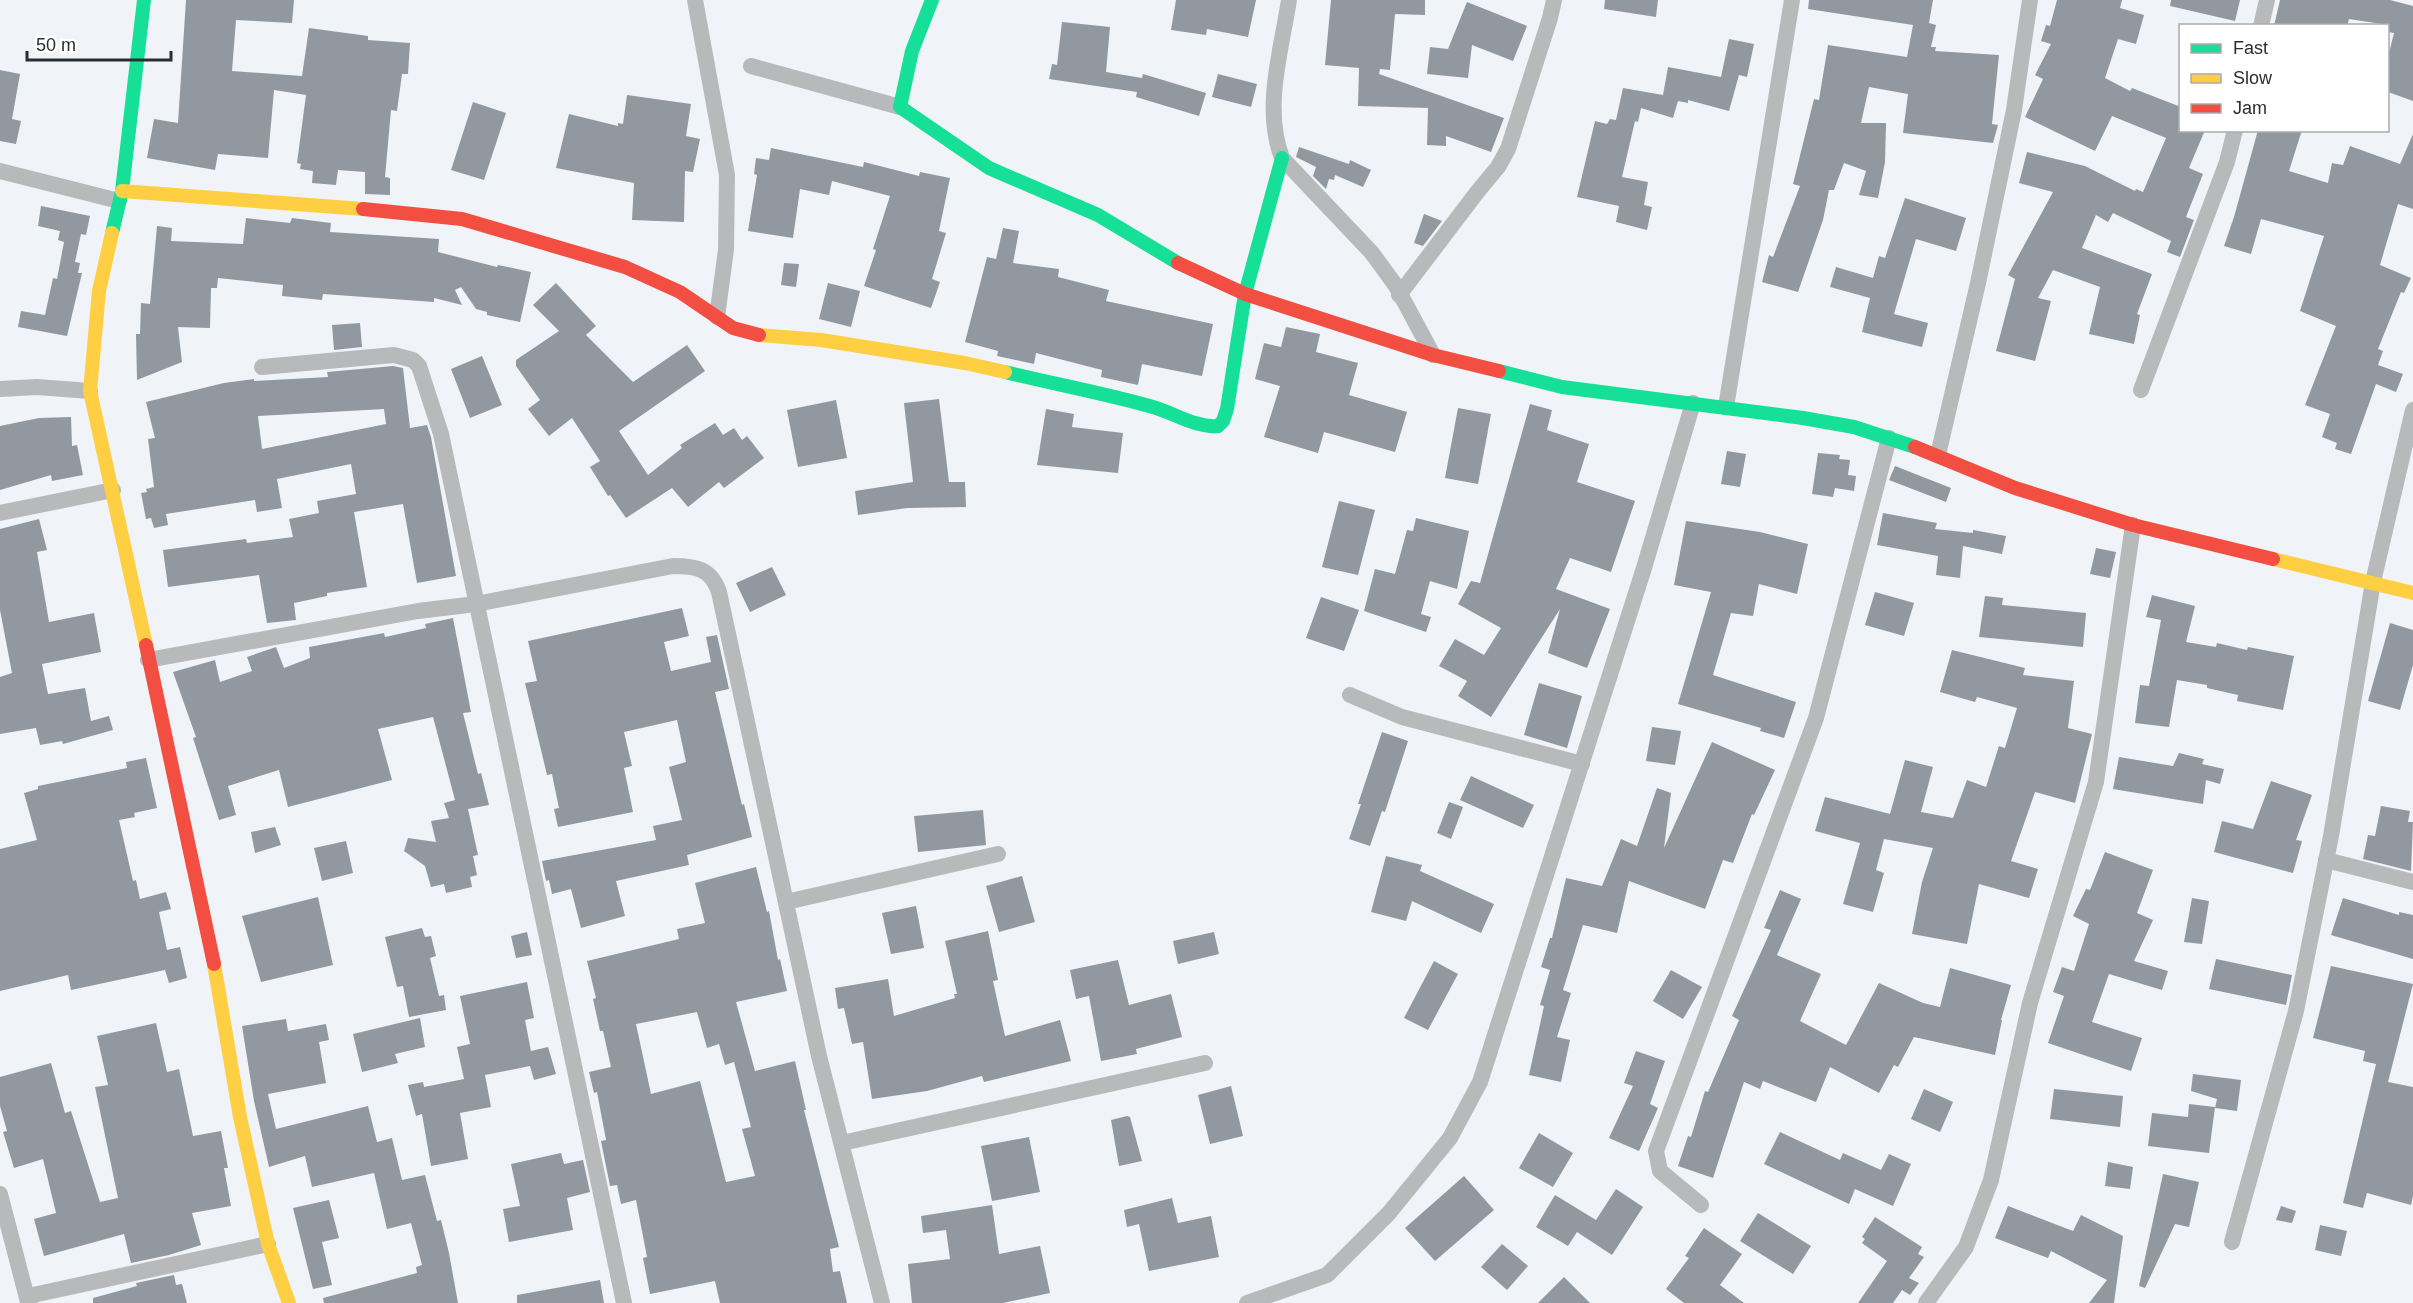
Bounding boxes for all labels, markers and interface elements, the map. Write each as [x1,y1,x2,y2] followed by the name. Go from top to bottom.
[27,24,171,62] scale bar
[2179,24,2389,132] legend
[36,35,76,55] text: 50 m
[2233,38,2268,58] text: Fast
[2233,68,2273,88] text: Slow
[2233,98,2267,118] text: Jam

